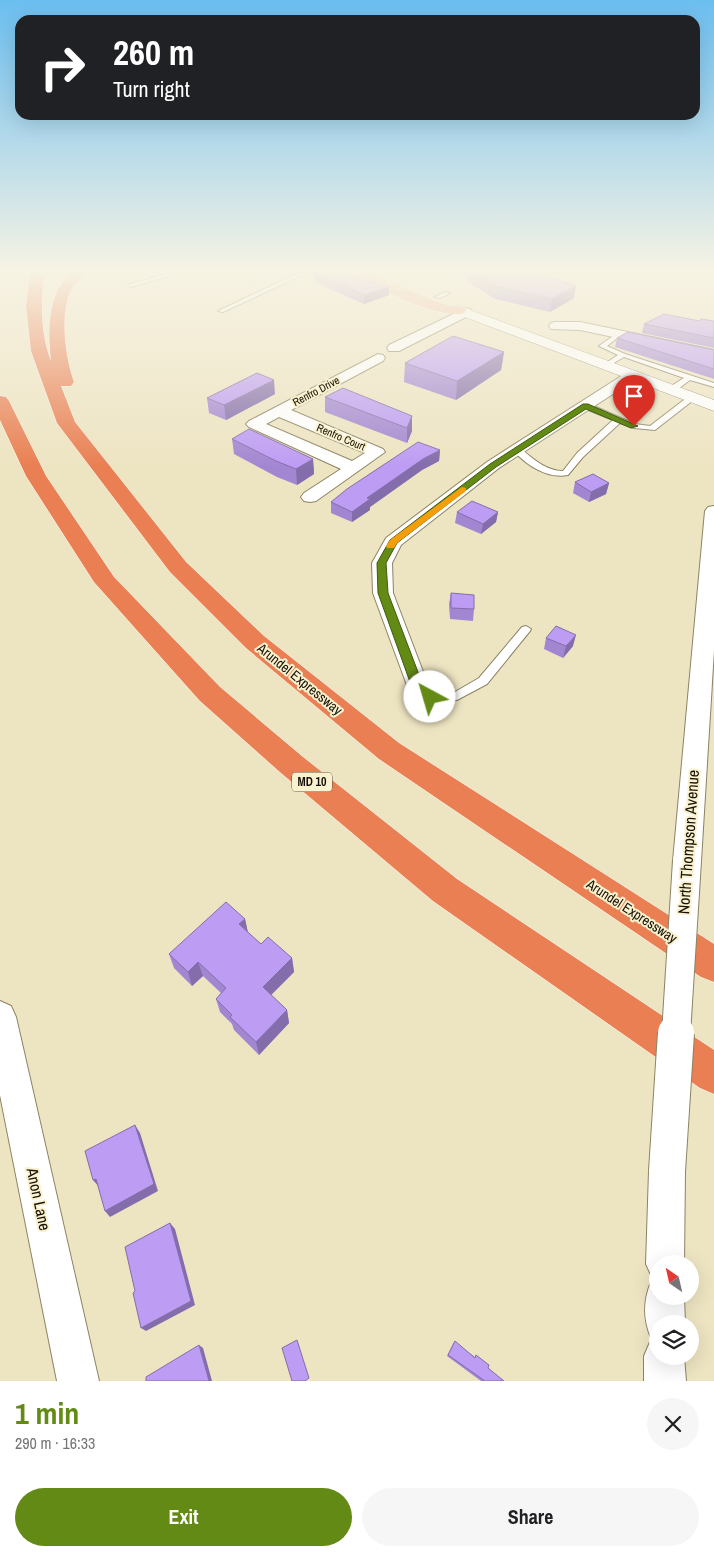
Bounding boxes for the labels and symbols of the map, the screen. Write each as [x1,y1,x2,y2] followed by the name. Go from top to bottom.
[290,373,342,409] street label: Renfro Drive
[613,375,655,426] pin
[314,420,368,454] street label: Renfro Court
[253,638,347,719] street label: Arundel Expressway
[403,670,455,722] position arrow
[672,769,704,915] street label: North Thompson Avenue
[292,772,332,792] road number: MD 10
[582,874,681,947] street label: Arundel Expressway
[21,1165,56,1232] street label: Anon Lane
[649,1255,699,1305] north arrow

